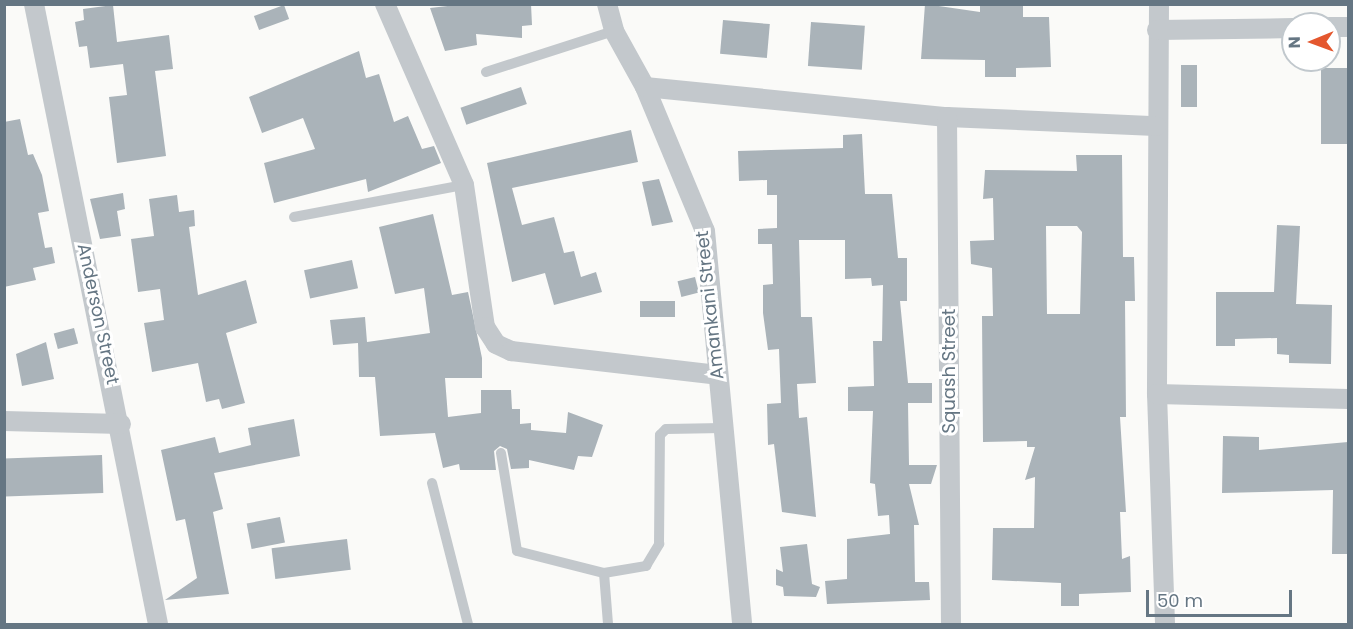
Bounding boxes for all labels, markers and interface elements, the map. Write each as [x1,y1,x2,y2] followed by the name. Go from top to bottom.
[1281,12,1341,72] north arrow
[1283,36,1306,49] text: N
[691,230,729,380] street label: Amankani Street
[73,242,123,386] street label: Anderson Street
[938,309,960,433] street label: Squash Street
[1149,578,1294,616] scale bar
[1157,588,1203,613] text: 50 m

